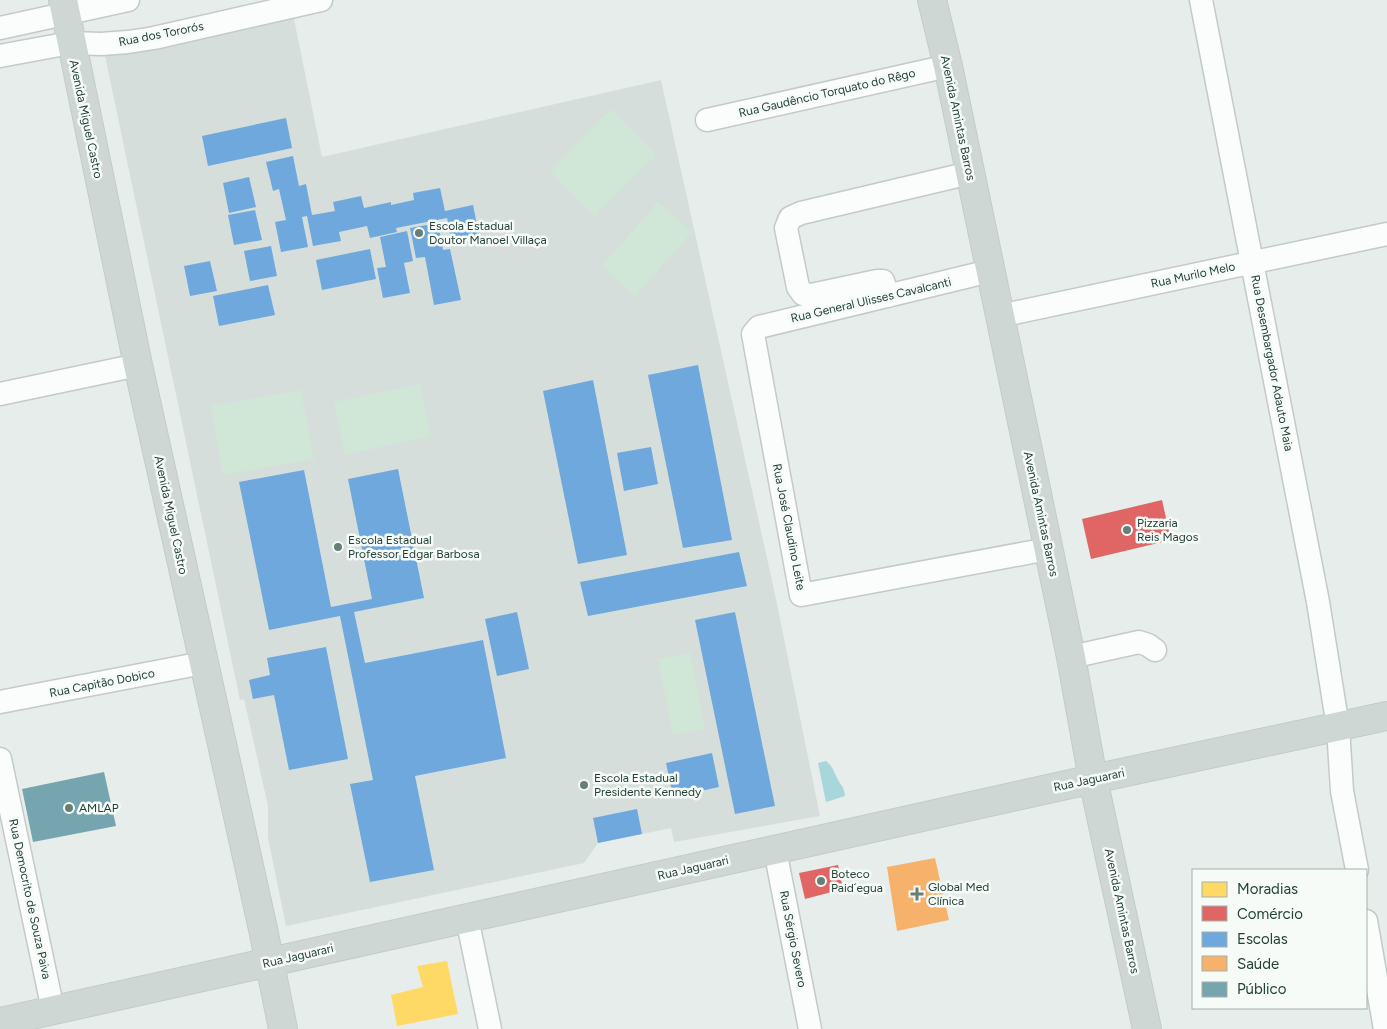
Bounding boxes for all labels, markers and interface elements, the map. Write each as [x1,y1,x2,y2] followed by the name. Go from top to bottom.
[117,19,205,49] street label: Rua dos Tororós
[938,54,978,182] street label: Avenida Amintas Barros
[67,58,105,180] street label: Avenida Miguel Castro
[737,66,917,120] street label: Rua Gaudêncio Torquato do Rêgo
[429,219,547,247] place label: Escola Estadual Doutor Manoel Villaça
[413,227,425,239] marker: Escola Estadual Doutor Manoel Villaça
[1150,259,1236,291] street label: Rua Murilo Melo
[1248,274,1296,452] street label: Rua Desembargador Adauto Maia
[789,275,953,325] street label: Rua General Ulisses Cavalcanti
[1021,450,1061,578] street label: Avenida Amintas Barros
[152,454,190,576] street label: Avenida Miguel Castro
[770,462,808,592] street label: Rua José Claudino Leite
[1137,516,1199,544] place label: Pizzaria Reis Magos
[1121,524,1133,536] marker: Pizzaria Reis Magos
[348,533,480,561] place label: Escola Estadual Professor Edgar Barbosa
[332,541,344,553] marker: Escola Estadual Professor Edgar Barbosa
[48,666,156,700] street label: Rua Capitão Dobico
[1052,766,1126,794] street label: Rua Jaguarari
[594,771,702,799] place label: Escola Estadual Presidente Kennedy
[578,779,590,791] marker: Escola Estadual Presidente Kennedy
[79,801,119,815] place label: AMLAP
[63,802,75,814] marker: AMLAP
[6,818,54,980] street label: Rua Democrito de Souza Paiva
[1102,847,1142,975] street label: Avenida Amintas Barros
[656,853,730,883] street label: Rua Jaguarari
[831,867,883,895] place label: Boteco Paid´egua
[1192,869,1367,1009] legend
[815,875,827,887] marker: Boteco Paid´egua
[928,880,989,908] place label: Global Med Clínica
[1237,880,1298,898] text: Moradias
[910,887,924,901] marker: Global Med Clínica
[777,889,809,989] street label: Rua Sérgio Severo
[1237,905,1303,923] text: Comércio
[1237,930,1288,948] text: Escolas
[261,941,335,971] street label: Rua Jaguarari
[1237,955,1279,973] text: Saúde
[1237,980,1287,998] text: Público

